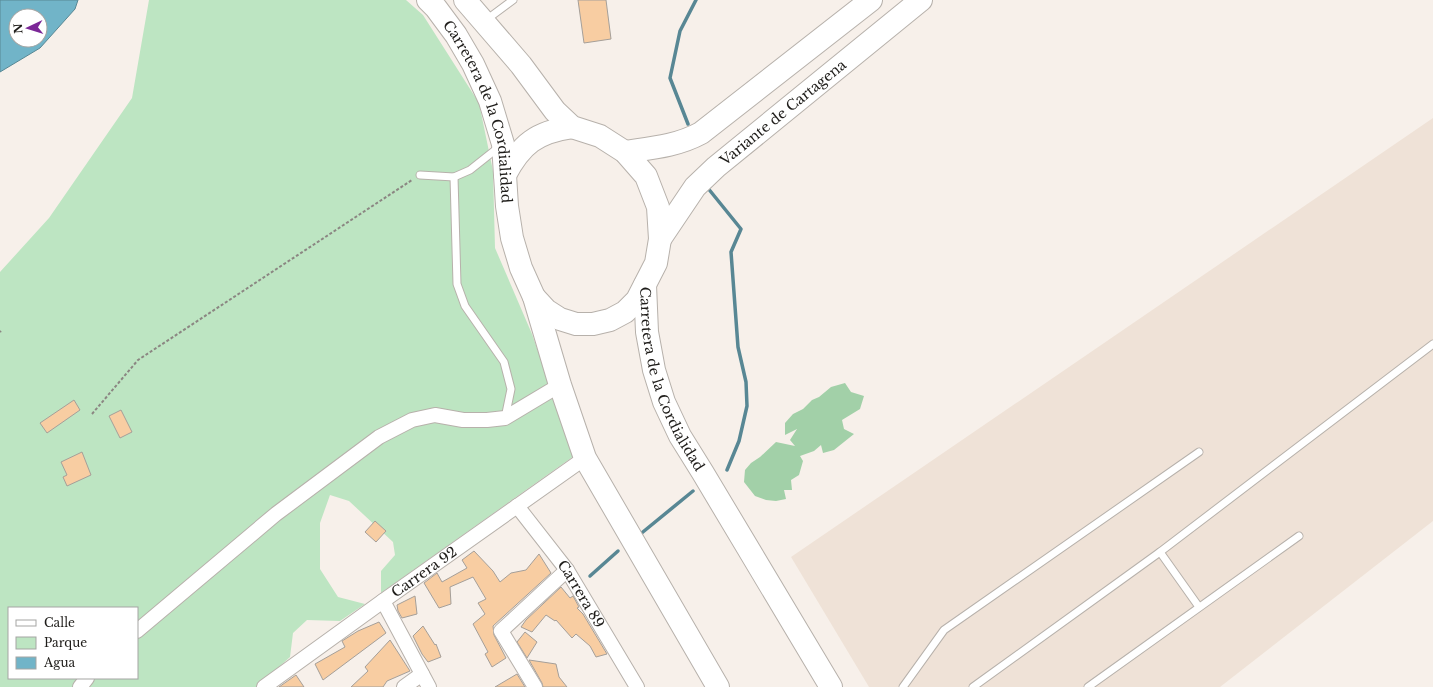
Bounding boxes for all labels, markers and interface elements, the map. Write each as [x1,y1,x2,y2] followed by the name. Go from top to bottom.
[8,8,48,48] north arrow
[439,17,516,204] street label: Carretera de la Cordialidad
[11,22,25,34] text: N
[715,56,850,170] street label: Variante de Cartagena
[636,286,709,475] street label: Carretera de la Cordialidad
[388,543,460,601] street label: Carrera 92
[554,556,609,631] street label: Carrera 89
[8,607,138,679] legend
[44,615,75,630] text: Calle
[44,635,87,650] text: Parque
[43,655,75,670] text: Agua

